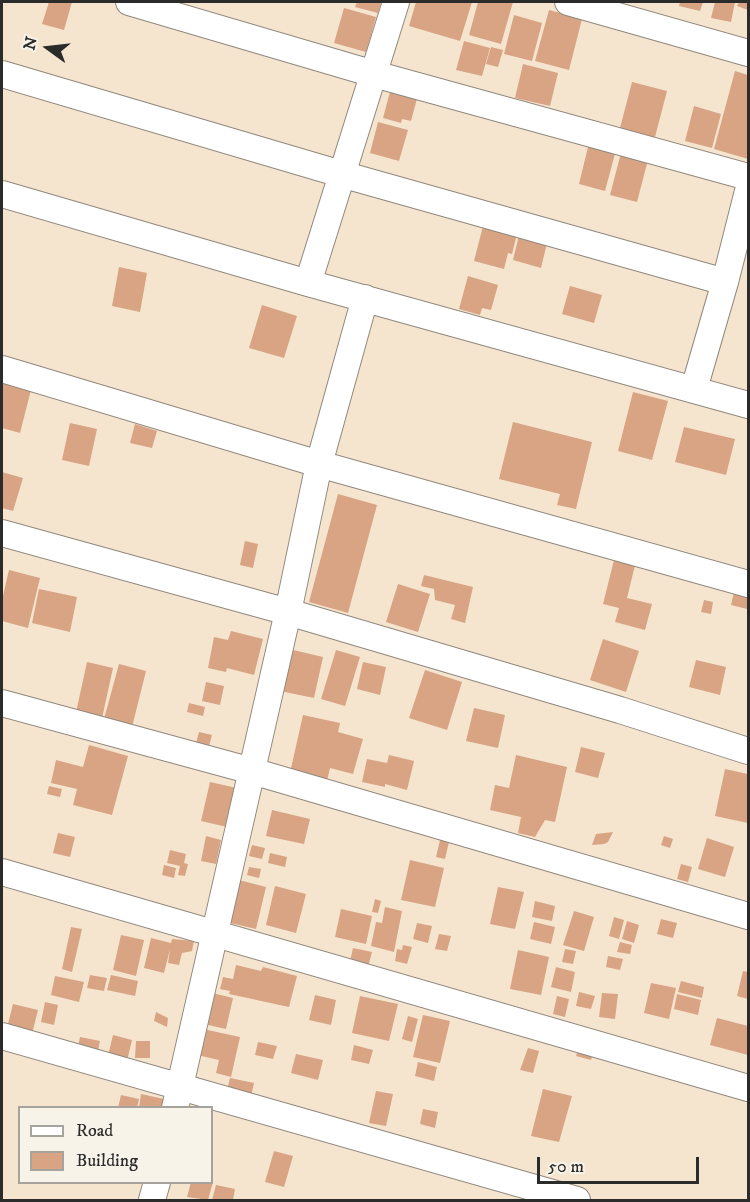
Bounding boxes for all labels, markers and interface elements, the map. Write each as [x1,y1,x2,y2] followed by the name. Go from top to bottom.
[18,18,78,78] north arrow
[19,34,42,52] text: N
[18,1106,213,1184] legend
[76,1120,113,1142] text: Road
[540,1145,702,1183] scale bar
[76,1150,138,1172] text: Building
[548,1156,584,1178] text: 50 m

